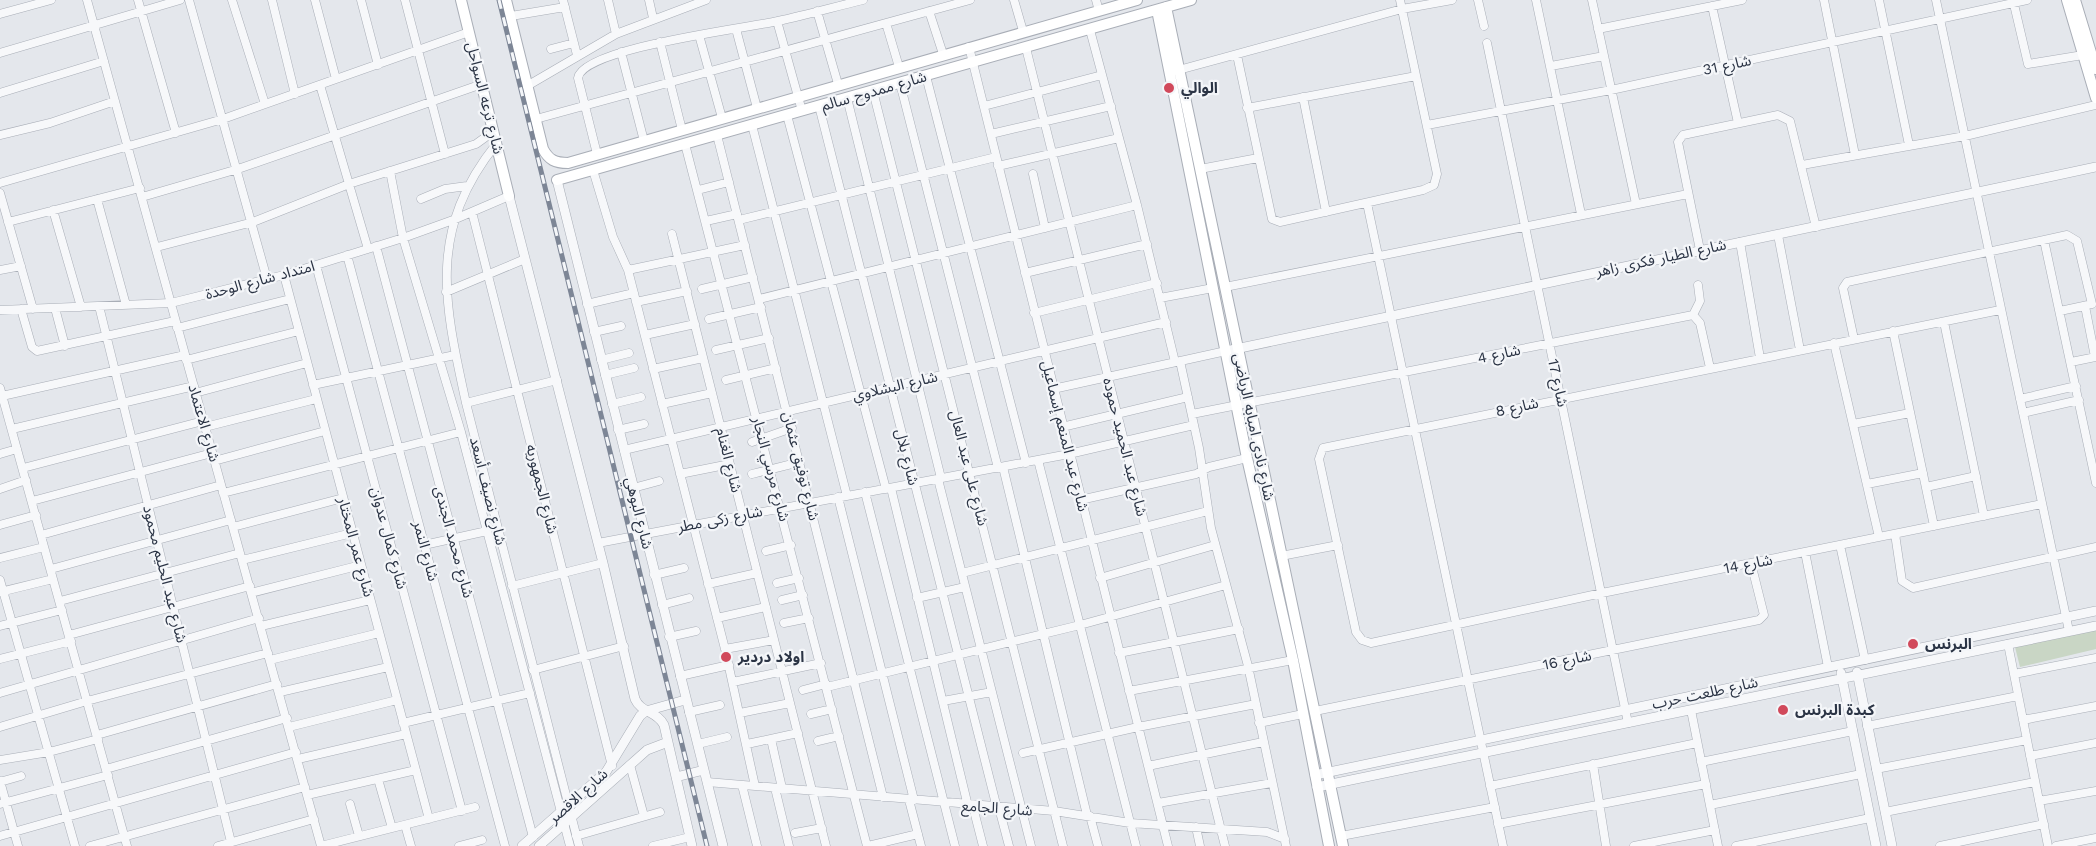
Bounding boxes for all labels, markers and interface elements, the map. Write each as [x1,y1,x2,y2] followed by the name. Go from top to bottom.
[459,40,508,157] street label: شارع ترعه السواحل
[1701,51,1754,82] street label: شارع 31
[819,67,930,118] street label: شارع ممدوح سالم
[1181,79,1218,99] place label: الوالي
[1162,81,1176,95] marker: الوالي
[1593,235,1729,284] street label: شارع الطيار فكرى زاهر
[203,257,318,306] street label: امتداد شارع الوحدة
[1476,341,1523,370] street label: شارع 4
[1227,352,1278,503] street label: شارع نادى امبابه الرياضى
[1541,357,1572,410] street label: شارع 17
[1035,359,1093,514] street label: شارع عبد المنعم إسماعيل
[851,367,940,407] street label: شارع البشلاوي
[1096,376,1151,519] street label: شارع عبد الحميد حموده
[181,382,224,465] street label: شارع الاعتماد
[1494,394,1541,423] street label: شارع 8
[943,408,992,529] street label: شارع على عبد العال
[776,410,823,523] street label: شارع توفيق عثمان
[745,414,794,524] street label: شارع مرسي النجار
[709,426,746,495] street label: شارع الغنام
[888,427,923,488] street label: شارع بلال
[463,435,510,548] street label: شارع نصيف أسعد
[519,442,562,537] street label: شارع الجمهوريه
[618,475,657,552] street label: شارع البوهي
[428,484,478,601] street label: شارع محمد الجندى
[364,485,411,592] street label: شارع كمال عدوان
[331,494,378,600] street label: شارع عمر المختار
[675,502,765,539] street label: شارع زكى مطر
[136,503,191,646] street label: شارع عبد الحليم محمود
[406,518,443,584] street label: شارع النمر
[1722,550,1775,580] street label: شارع 14
[1925,635,1972,653] place label: البرنس
[1906,637,1920,651] marker: البرنس
[1541,646,1594,677] street label: شارع 16
[737,648,804,666] place label: اولاد دردير
[719,650,733,664] marker: اولاد دردير
[1650,673,1761,716] street label: شارع طلعت حرب
[1795,701,1875,719] place label: كبدة البرنس
[1776,703,1790,717] marker: كبدة البرنس
[544,765,614,830] street label: شارع الاقصر
[960,797,1034,822] street label: شارع الجامع

